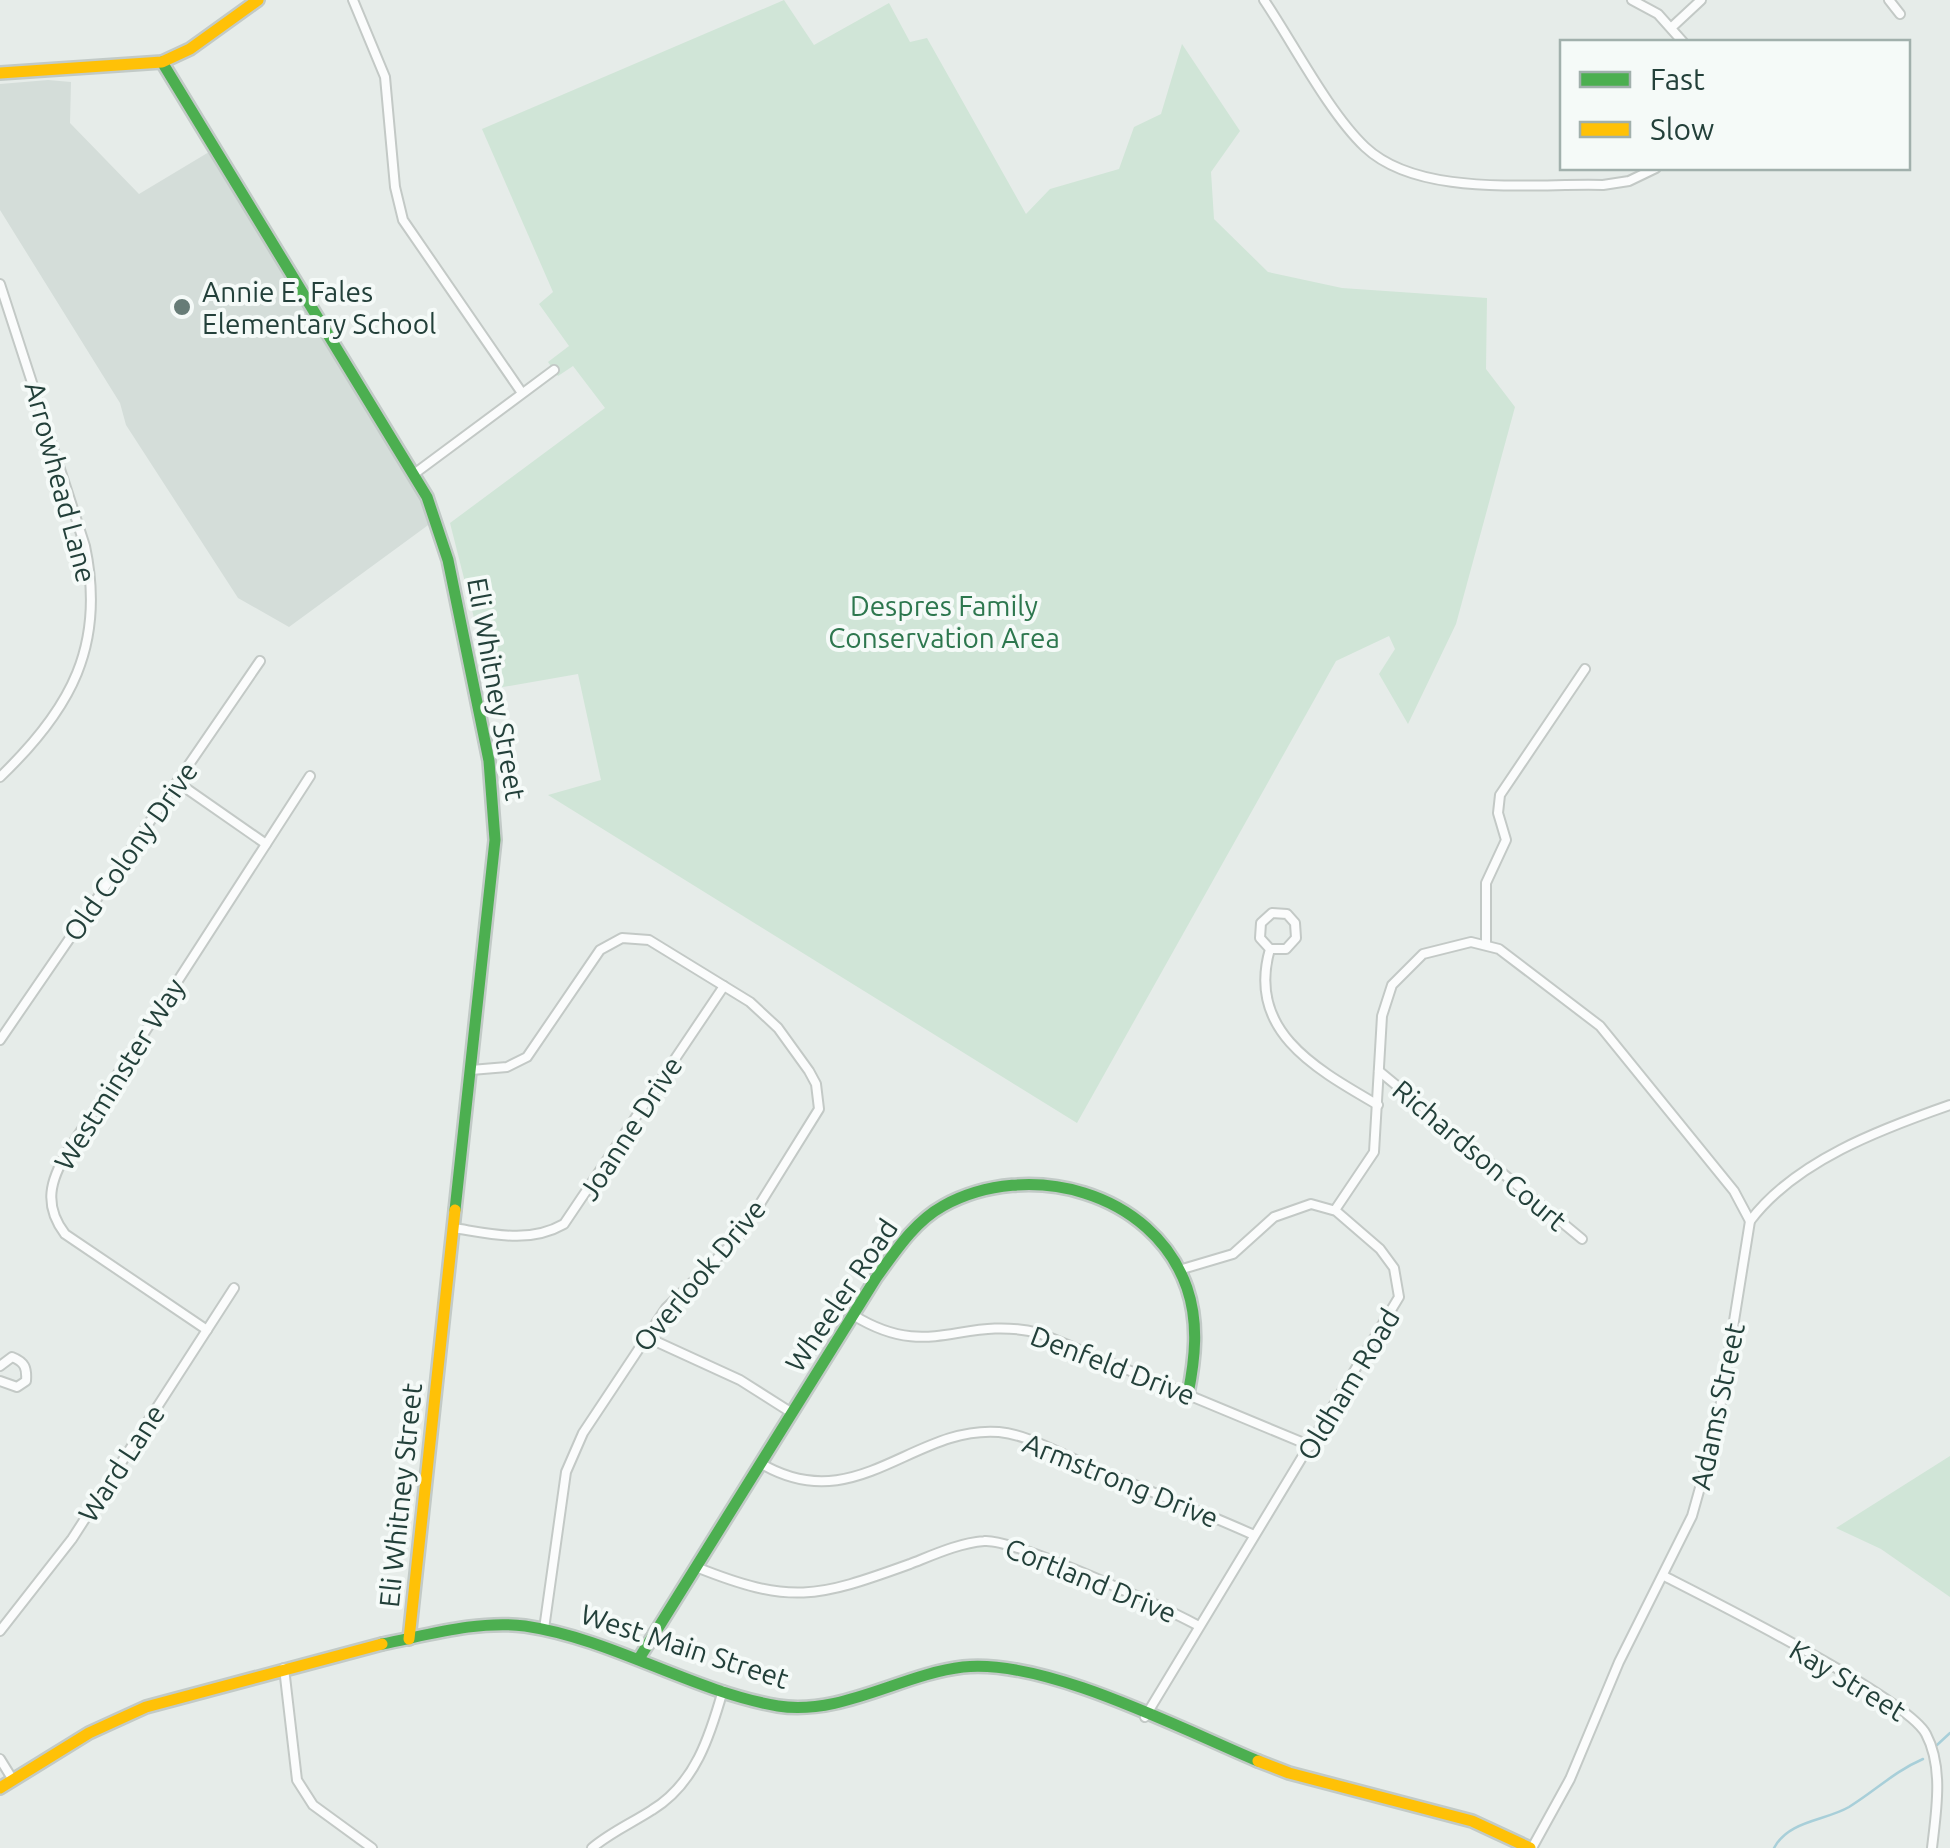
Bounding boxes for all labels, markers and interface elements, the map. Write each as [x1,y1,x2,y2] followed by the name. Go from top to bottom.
[1560,40,1910,170] legend
[1650,62,1705,96] text: Fast
[1650,112,1714,146] text: Slow
[202,276,436,339] place label: Annie E. Fales Elementary School
[171,296,193,318] marker: Annie E. Fales Elementary School
[19,378,103,586] street label: Arrowhead Lane
[462,575,532,803] street label: Eli Whitney Street
[828,590,1060,653] park label: Despres Family Conservation Area
[57,756,203,946] street label: Old Colony Drive
[48,973,190,1175] street label: Westminster Way
[572,1051,688,1205] street label: Joanne Drive
[1387,1073,1573,1237] street label: Richardson Court
[627,1193,771,1357] street label: Overlook Drive
[779,1213,903,1377] street label: Wheeler Road
[1291,1303,1405,1465] street label: Oldham Road
[1026,1319,1200,1411] street label: Denfeld Drive
[1684,1320,1750,1492] street label: Adams Street
[373,1381,427,1609] street label: Eli Whitney Street
[72,1399,170,1527] street label: Ward Lane
[1019,1427,1223,1533] street label: Armstrong Drive
[1001,1532,1181,1628] street label: Cortland Drive
[577,1598,793,1694] street label: West Main Street
[1785,1633,1911,1727] street label: Kay Street

